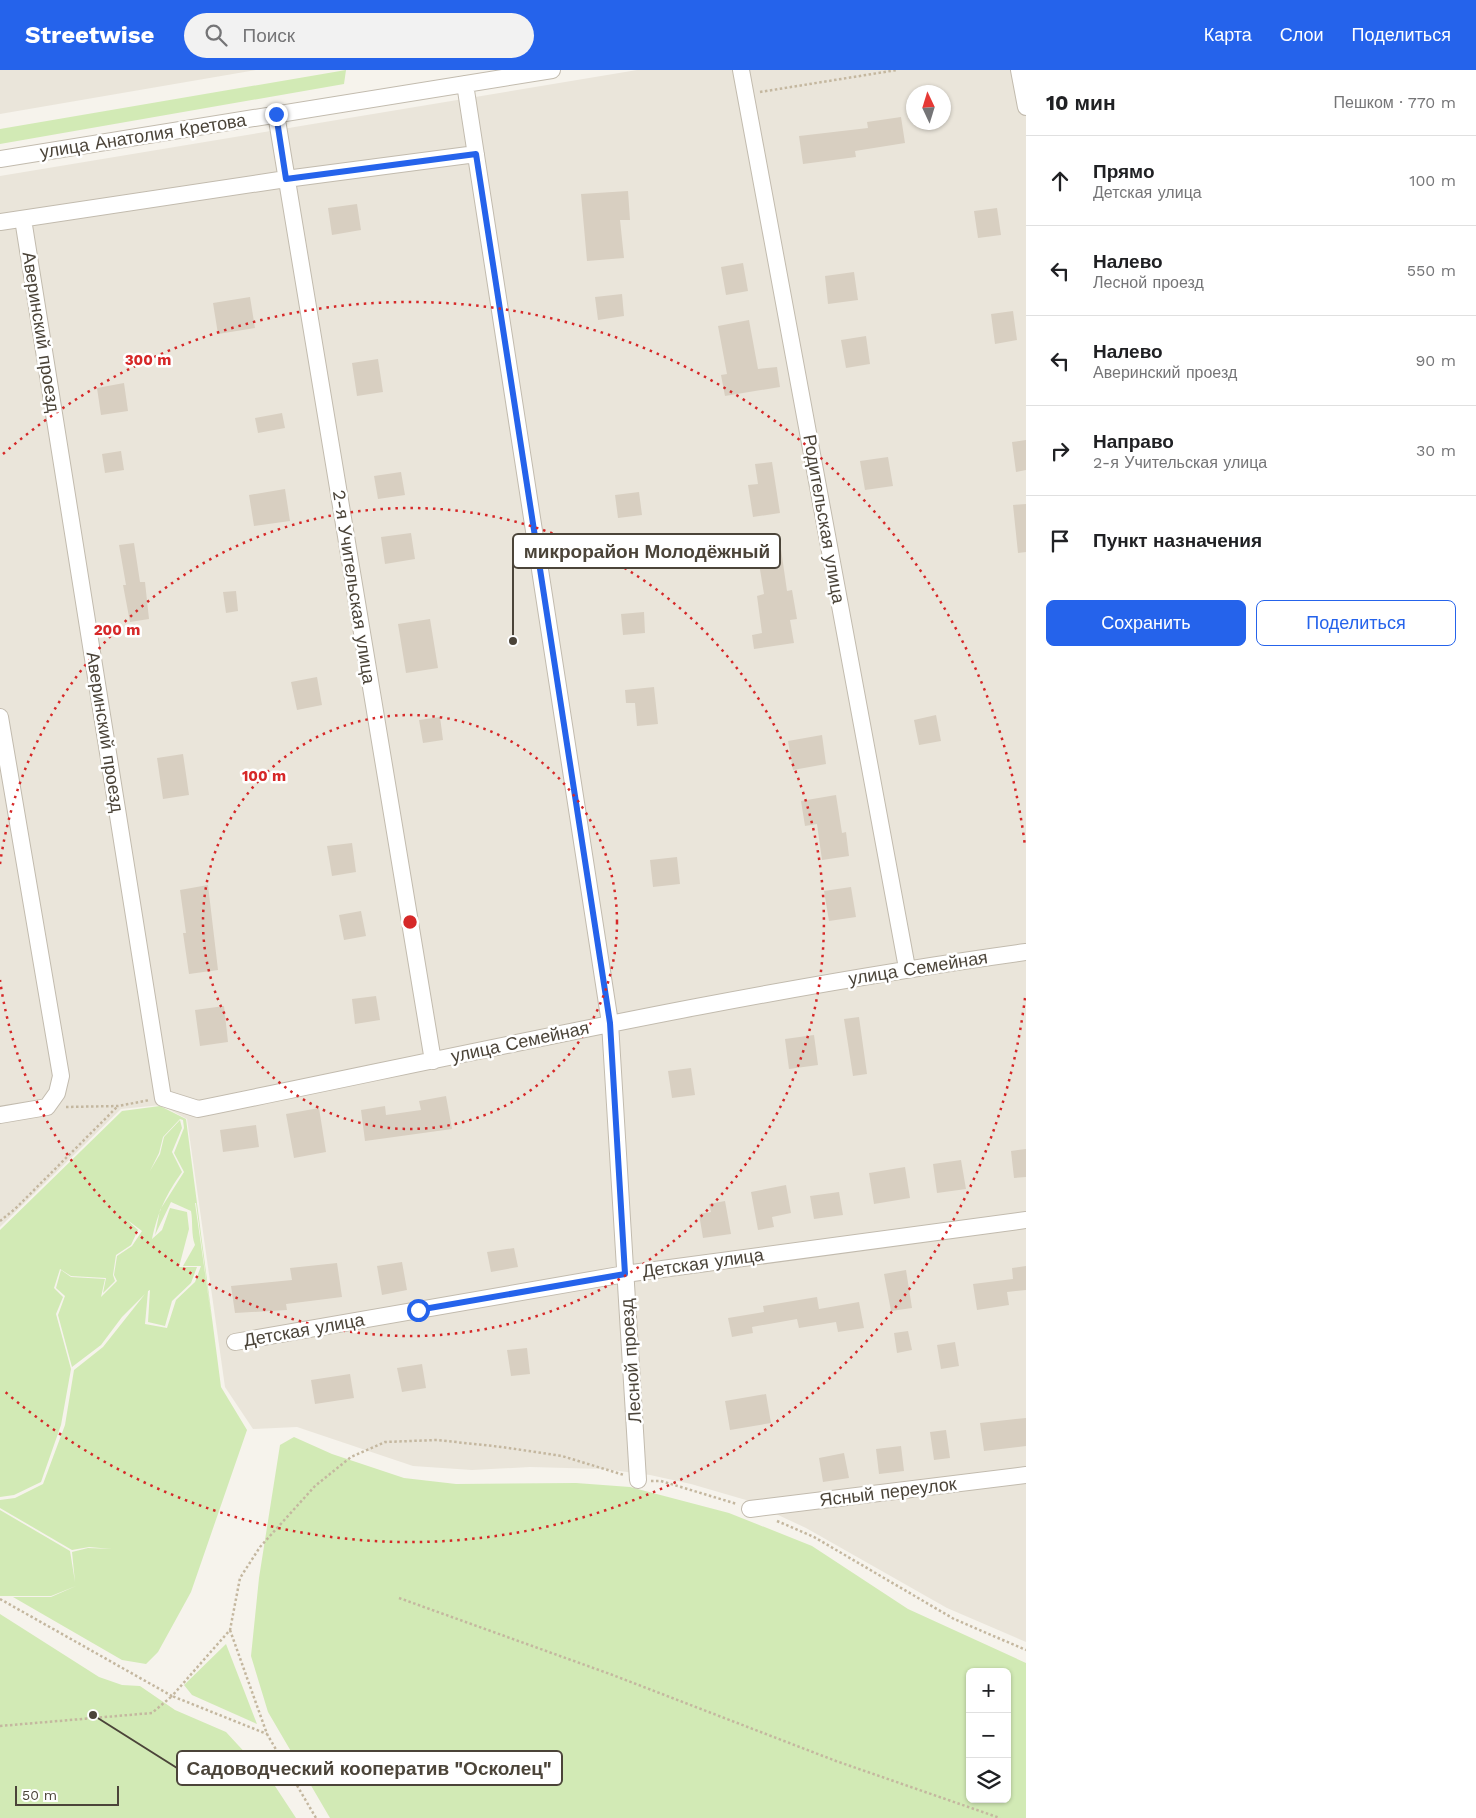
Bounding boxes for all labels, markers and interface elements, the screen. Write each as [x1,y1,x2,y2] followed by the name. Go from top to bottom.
[184,13,534,58] search box
[25,21,154,49] text: Streetwise
[202,21,230,49] icon: search
[242,24,295,47] text: Поиск
[1204,24,1252,45] text: Карта
[1280,24,1324,45] text: Слои
[1352,24,1451,45] text: Поделиться
[906,85,951,130] north arrow
[1046,90,1116,115] text: 10 мин
[1334,93,1456,112] text: Пешком · 770 m
[265,103,288,126] route end
[38,109,249,162] street label: улица Анатолия Кретова
[1093,160,1155,183] text: Прямо
[1046,167,1074,195] icon: ahead
[1409,171,1456,190] text: 100 m
[1093,183,1202,202] text: Детская улица
[18,250,65,414] street label: Аверинский проезд
[1093,250,1163,273] text: Налево
[1046,257,1074,285] icon: left
[1407,261,1456,280] text: 550 m
[1093,273,1204,292] text: Лесной проезд
[1093,340,1163,363] text: Налево
[1046,347,1074,375] icon: left
[125,351,171,369] text: 300 m
[1415,351,1456,370] text: 90 m
[1093,363,1237,382] text: Аверинский проезд
[1093,430,1174,453] text: Направо
[799,433,850,606] street label: Родительская улица
[1046,437,1074,465] icon: right
[1416,441,1456,460] text: 30 m
[1093,453,1267,472] text: 2-я Учительская улица
[329,488,380,686] street label: 2-я Учительская улица
[1046,527,1074,555] icon: arrive
[1093,529,1262,552] text: Пункт назначения
[513,534,780,568] callout: микрорайон Молодёжный
[524,540,770,563] text: микрорайон Молодёжный
[1046,600,1246,646] button: Сохранить
[1256,600,1456,646] button: Поделиться
[94,621,140,639] text: 200 m
[82,650,129,814] street label: Аверинский проезд
[242,767,286,785] text: 100 m
[401,913,419,931] centre of rings
[847,946,989,989] street label: улица Семейная
[449,1017,591,1066] street label: улица Семейная
[641,1243,766,1281] street label: Детская улица
[616,1298,645,1424] street label: Лесной проезд
[407,1299,430,1322] route start
[242,1308,367,1350] street label: Детская улица
[818,1473,958,1510] street label: Ясный переулок
[966,1668,1011,1803] map controls
[966,1668,1011,1713] button: +
[966,1713,1011,1758] button: −
[177,1751,562,1785] callout: Садоводческий кооператив "Осколец"
[187,1757,551,1780] text: Садоводческий кооператив "Осколец"
[966,1758,1011,1803] button: layers
[15,1783,119,1806] scale bar
[22,1787,57,1803] text: 50 m

